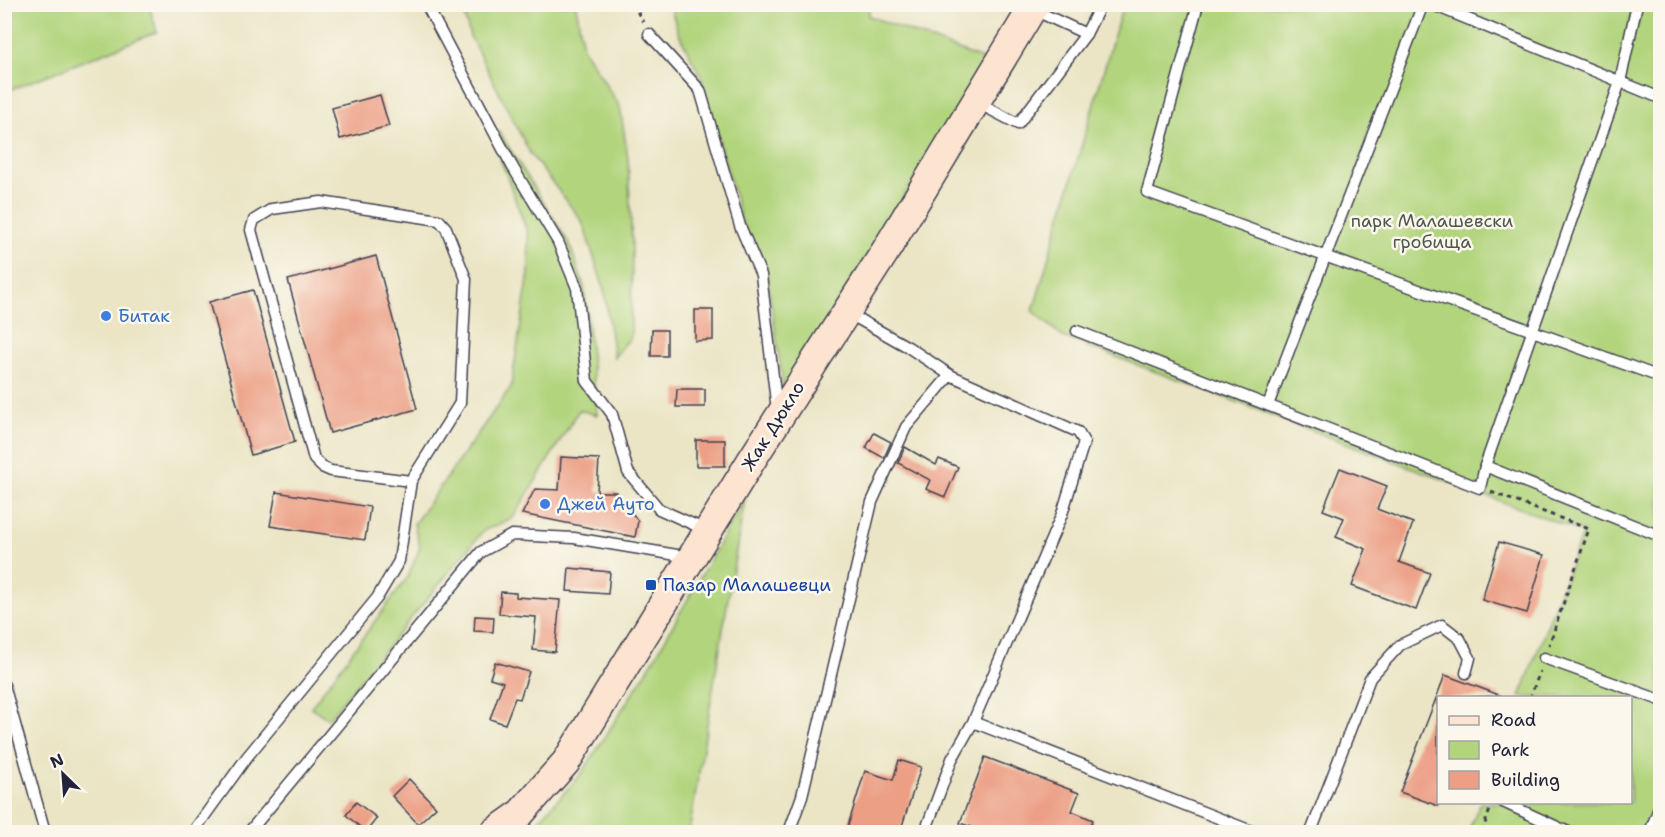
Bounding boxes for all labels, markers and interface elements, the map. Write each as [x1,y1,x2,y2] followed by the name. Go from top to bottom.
[1351,209,1514,254] park label: парк Малашевски гробища
[118,304,170,328] place label: Битак
[99,309,113,323] marker: Битак
[736,377,810,475] street label: Жак Дюкло
[557,492,655,516] place label: Джей Ауто
[538,497,552,511] marker: Джей Ауто
[663,573,831,597] place label: Пазар Малашевци
[644,578,658,592] marker: Пазар Малашевци
[1437,696,1632,804] legend
[1491,708,1536,732] text: Road
[1491,738,1530,762] text: Park
[33,744,93,804] north arrow
[47,749,67,773] text: N
[1491,768,1560,792] text: Building

